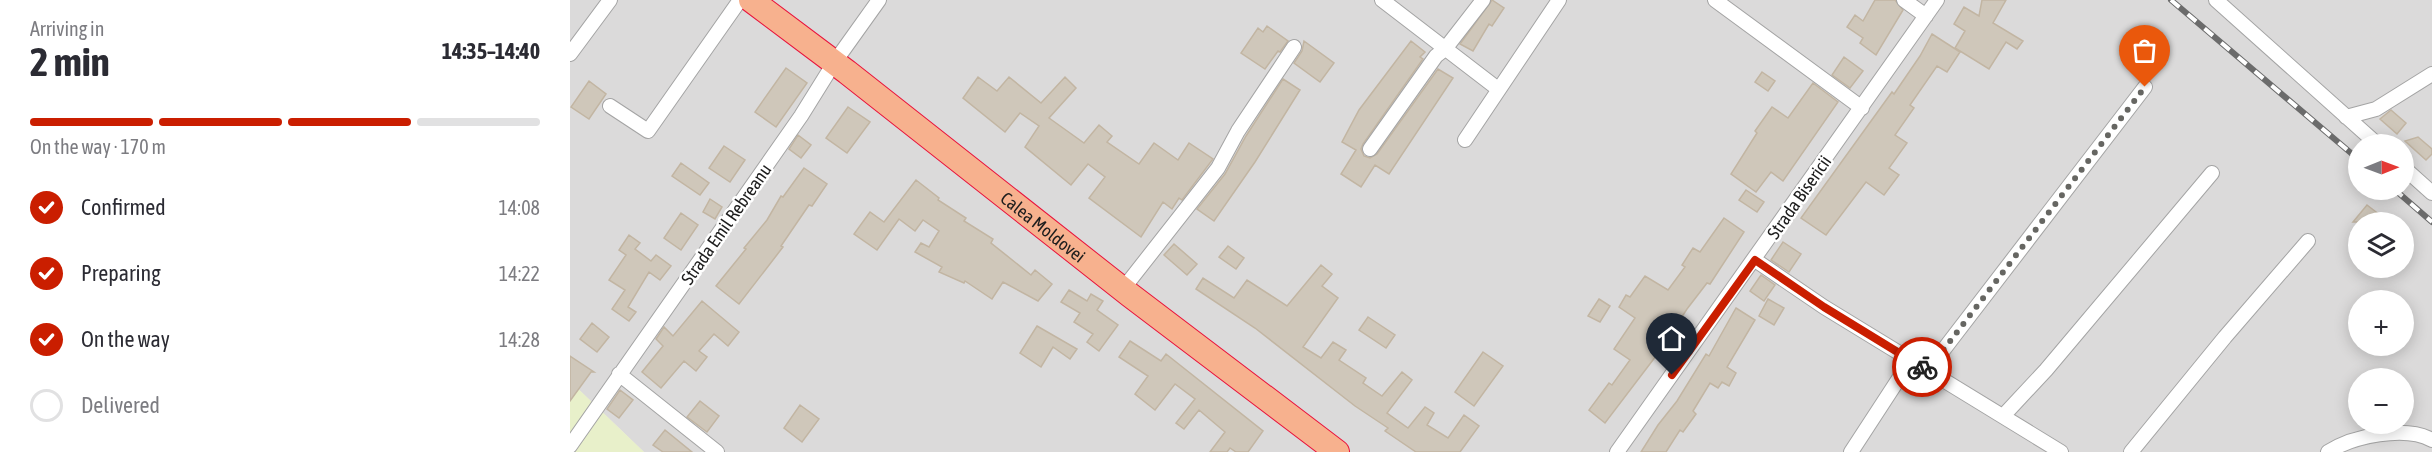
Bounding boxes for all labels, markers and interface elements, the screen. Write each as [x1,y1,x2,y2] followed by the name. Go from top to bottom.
[30,17,104,40] text: Arriving in
[2119,25,2170,87] pin
[2128,34,2161,67] icon: bag
[442,38,540,64] text: 14:35–14:40
[30,40,110,84] text: 2 min
[2348,134,2414,200] north arrow
[2348,134,2414,434] map controls
[30,135,166,158] text: On the way · 170 m
[1763,151,1835,243] street label: Strada Bisericii
[677,160,775,288] street label: Strada Emil Rebreanu
[997,187,1090,266] street label: Calea Moldovei
[30,191,63,224] icon: check
[81,194,166,220] text: Confirmed
[498,196,540,219] text: 14:08
[2348,212,2414,278] button: layers
[30,257,63,290] icon: check
[81,260,161,286] text: Preparing
[499,262,540,285] text: 14:22
[2348,290,2414,356] button: +
[1646,313,1697,375] pin
[1655,322,1688,355] icon: home
[30,323,63,356] icon: check
[81,326,170,352] text: On the way
[499,328,540,351] text: 14:28
[1892,337,1952,397] courier
[1906,351,1939,384] icon: bike
[2348,368,2414,434] button: −
[81,392,160,418] text: Delivered

